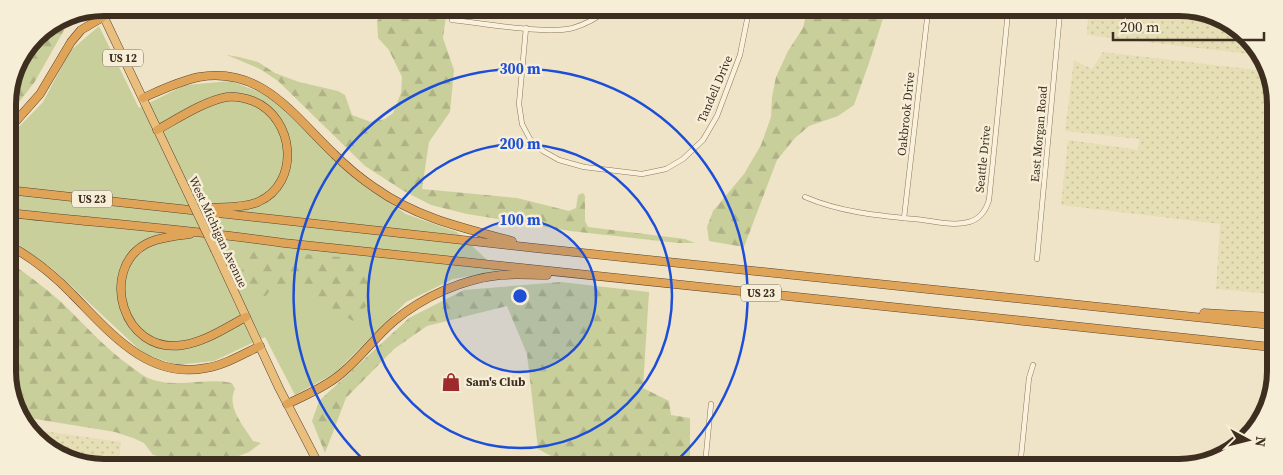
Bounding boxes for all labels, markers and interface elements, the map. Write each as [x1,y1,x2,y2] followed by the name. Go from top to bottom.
[1113,10,1264,42] scale bar
[1120,16,1160,37] text: 200 m
[103,49,143,66] road number: US 12
[694,53,736,125] street label: Tandell Drive
[499,58,541,79] text: 300 m
[894,71,918,157] street label: Oakbrook Drive
[1027,85,1051,183] street label: East Morgan Road
[972,125,994,193] street label: Seattle Drive
[499,133,541,154] text: 200 m
[185,174,251,290] street label: West Michigan Avenue
[72,190,112,208] road number: US 23
[499,209,541,230] text: 100 m
[741,284,781,302] road number: US 23
[511,287,529,305] centre of rings
[440,371,462,393] shop icon: Sam's Club
[466,374,525,390] place label: Sam's Club
[1223,415,1273,465] north arrow
[1250,435,1271,448] text: N

